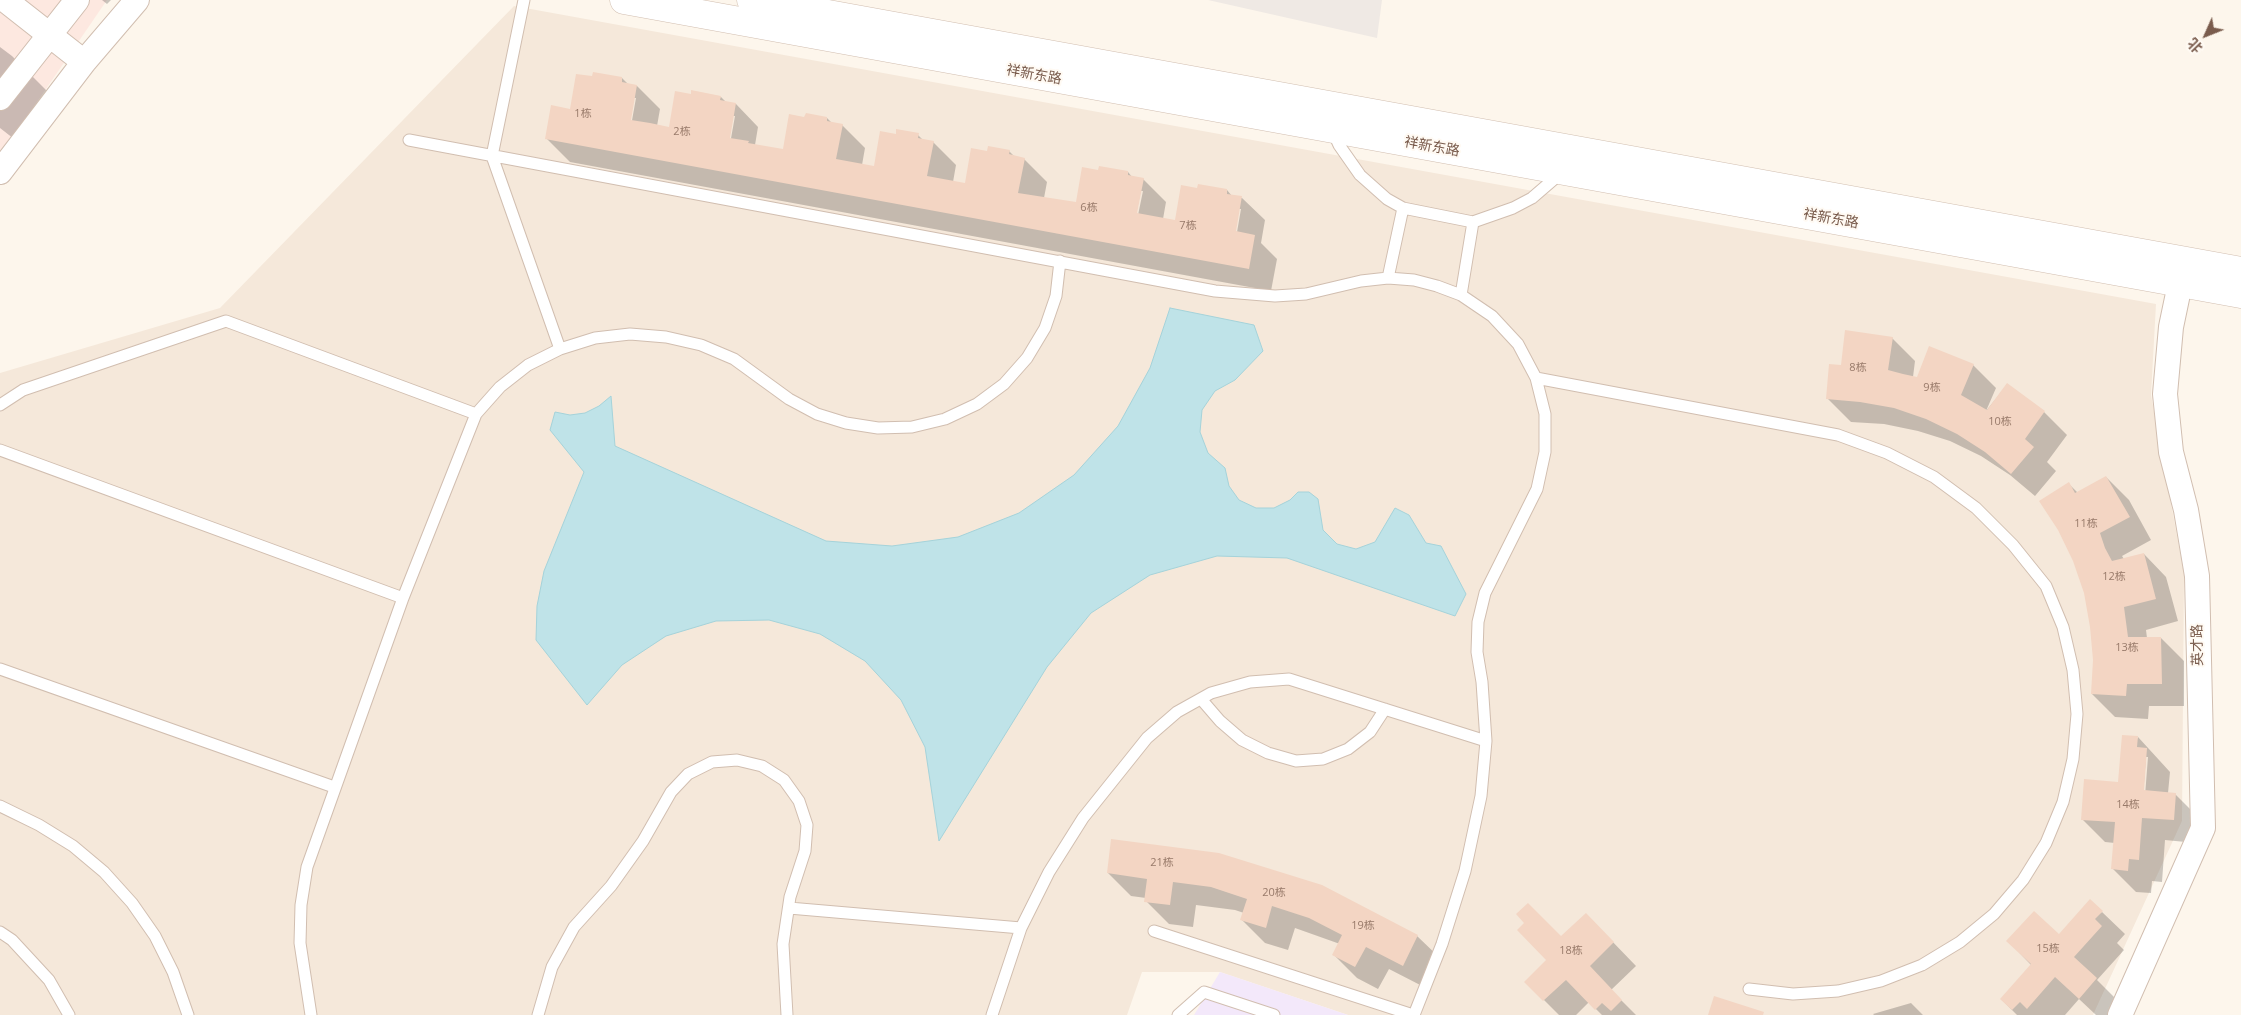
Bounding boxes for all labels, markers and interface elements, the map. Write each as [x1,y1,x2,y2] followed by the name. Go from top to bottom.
[2181,10,2231,60] north arrow
[2183,34,2207,57] text: 北
[1005,62,1063,88] street label: 祥新东路
[574,107,592,121] house number: 1栋
[673,125,691,139] house number: 2栋
[1403,134,1461,160] street label: 祥新东路
[1080,201,1098,215] house number: 6栋
[1802,206,1860,232] street label: 祥新东路
[1179,219,1197,233] house number: 7栋
[1849,361,1867,375] house number: 8栋
[1923,381,1941,395] house number: 9栋
[1988,415,2012,429] house number: 10栋
[2074,517,2098,531] house number: 11栋
[2102,570,2126,584] house number: 12栋
[2189,624,2207,666] street label: 英才路
[2115,641,2139,655] house number: 13栋
[2116,798,2140,812] house number: 14栋
[1150,856,1174,870] house number: 21栋
[1262,886,1286,900] house number: 20栋
[1351,919,1375,933] house number: 19栋
[2036,942,2060,956] house number: 15栋
[1559,944,1583,958] house number: 18栋

